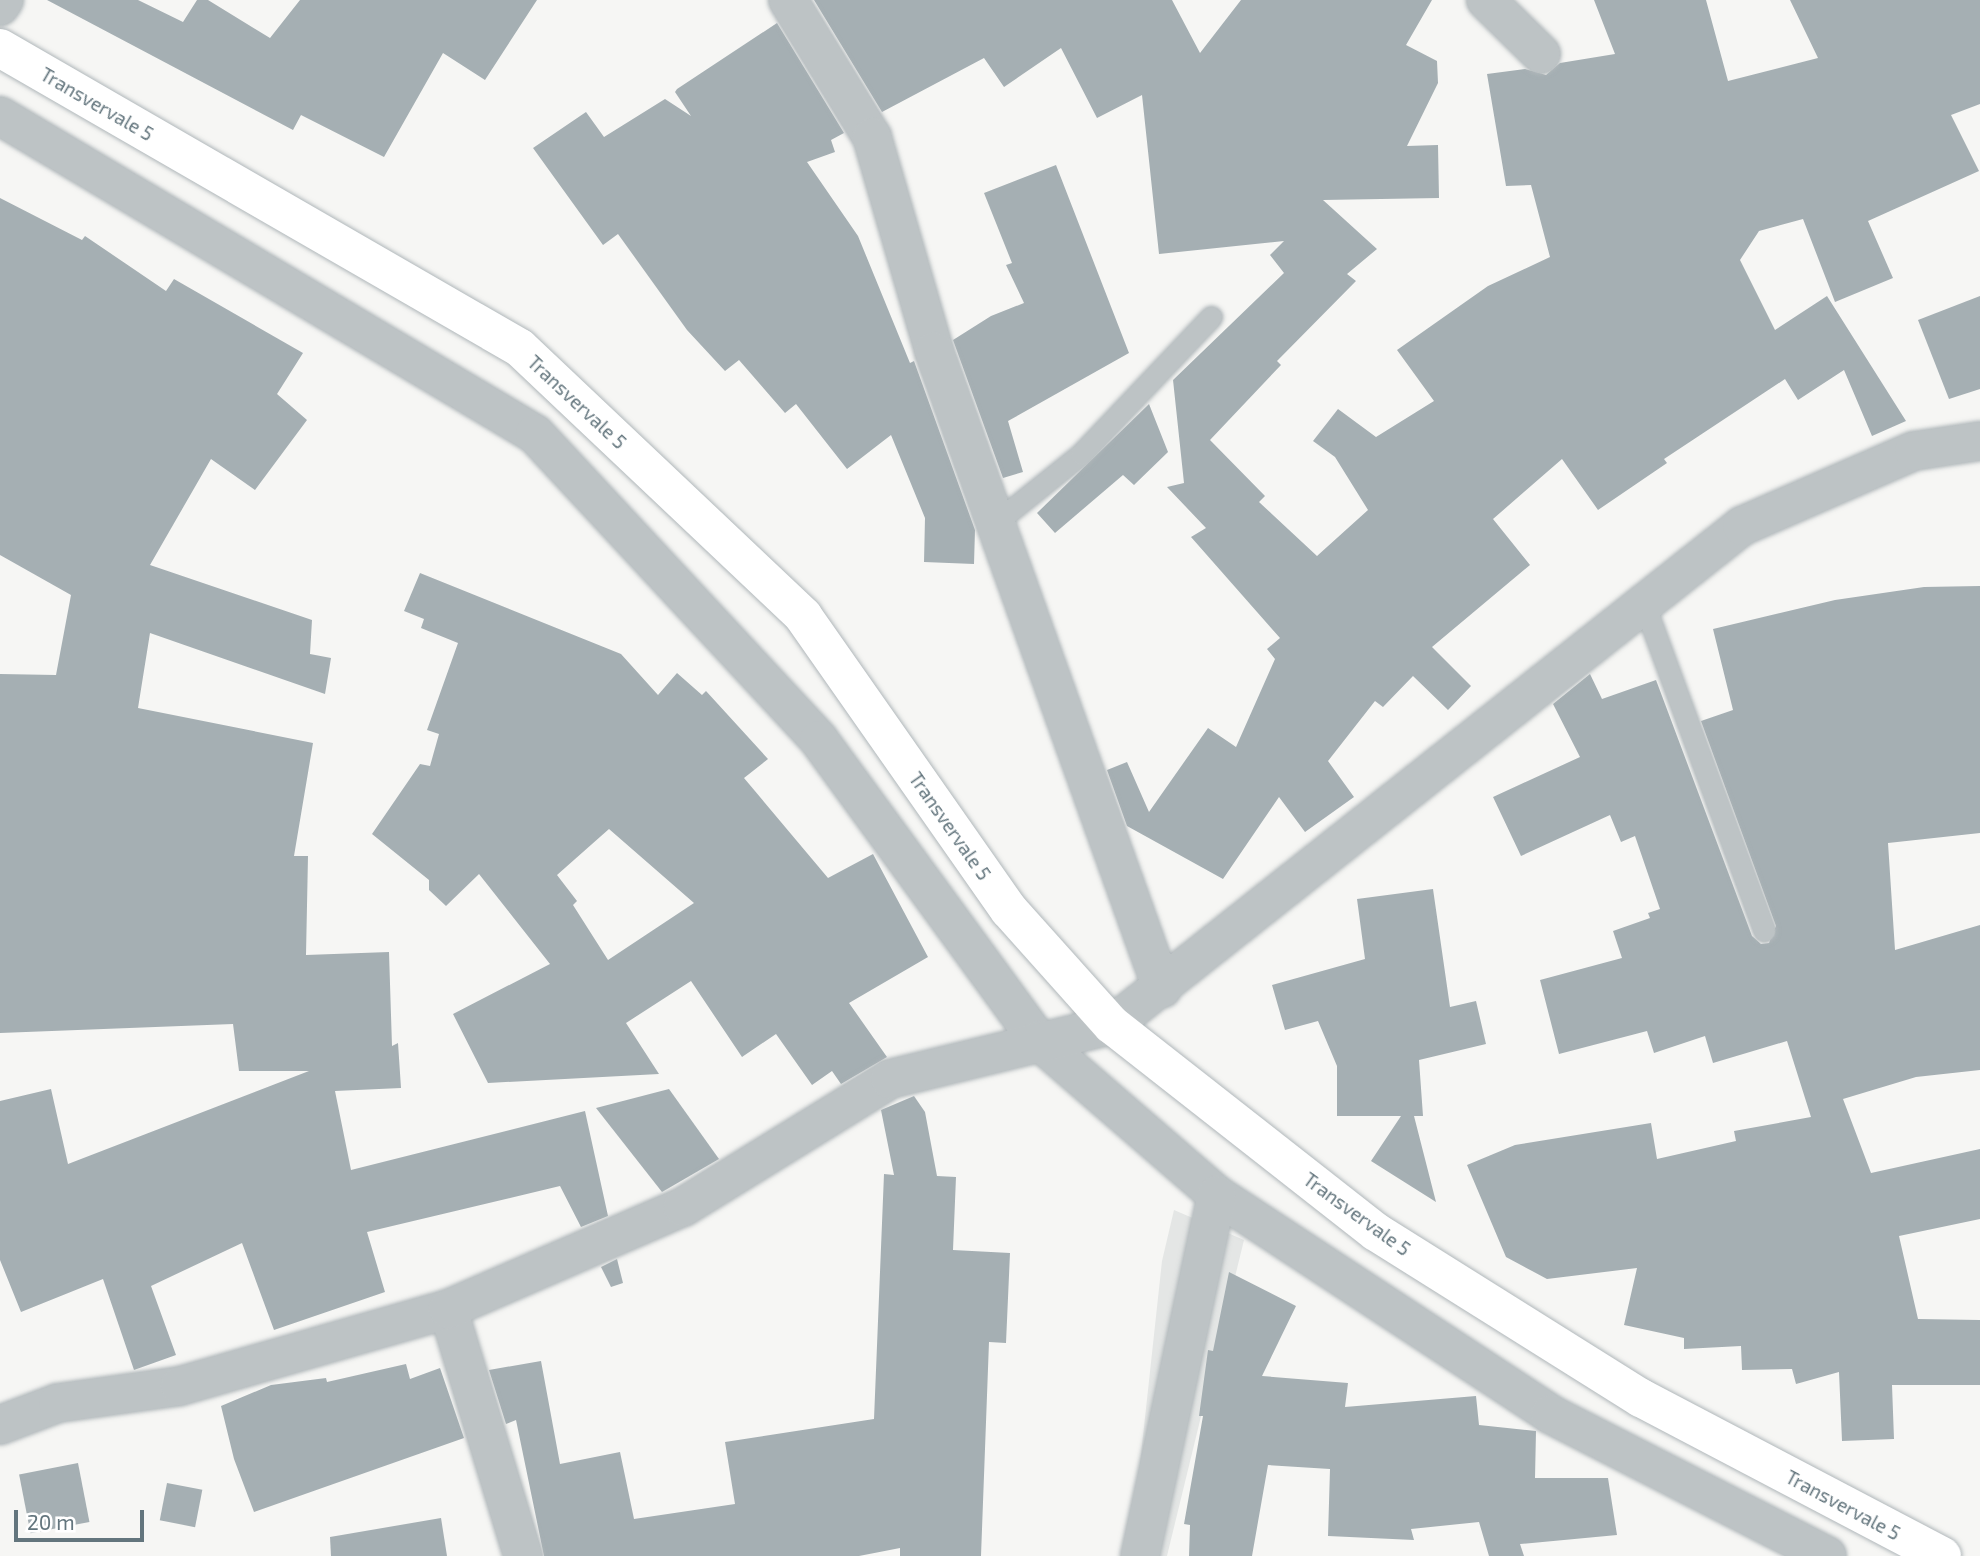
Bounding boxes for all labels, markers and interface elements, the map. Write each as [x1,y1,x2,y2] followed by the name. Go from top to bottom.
[37,63,157,145] street label: Transvervale 5
[523,351,631,453] street label: Transvervale 5
[904,768,996,884] street label: Transvervale 5
[1299,1168,1415,1260] street label: Transvervale 5
[1782,1465,1904,1545] street label: Transvervale 5
[18,1496,147,1540] scale bar
[27,1509,75,1534] text: 20 m

